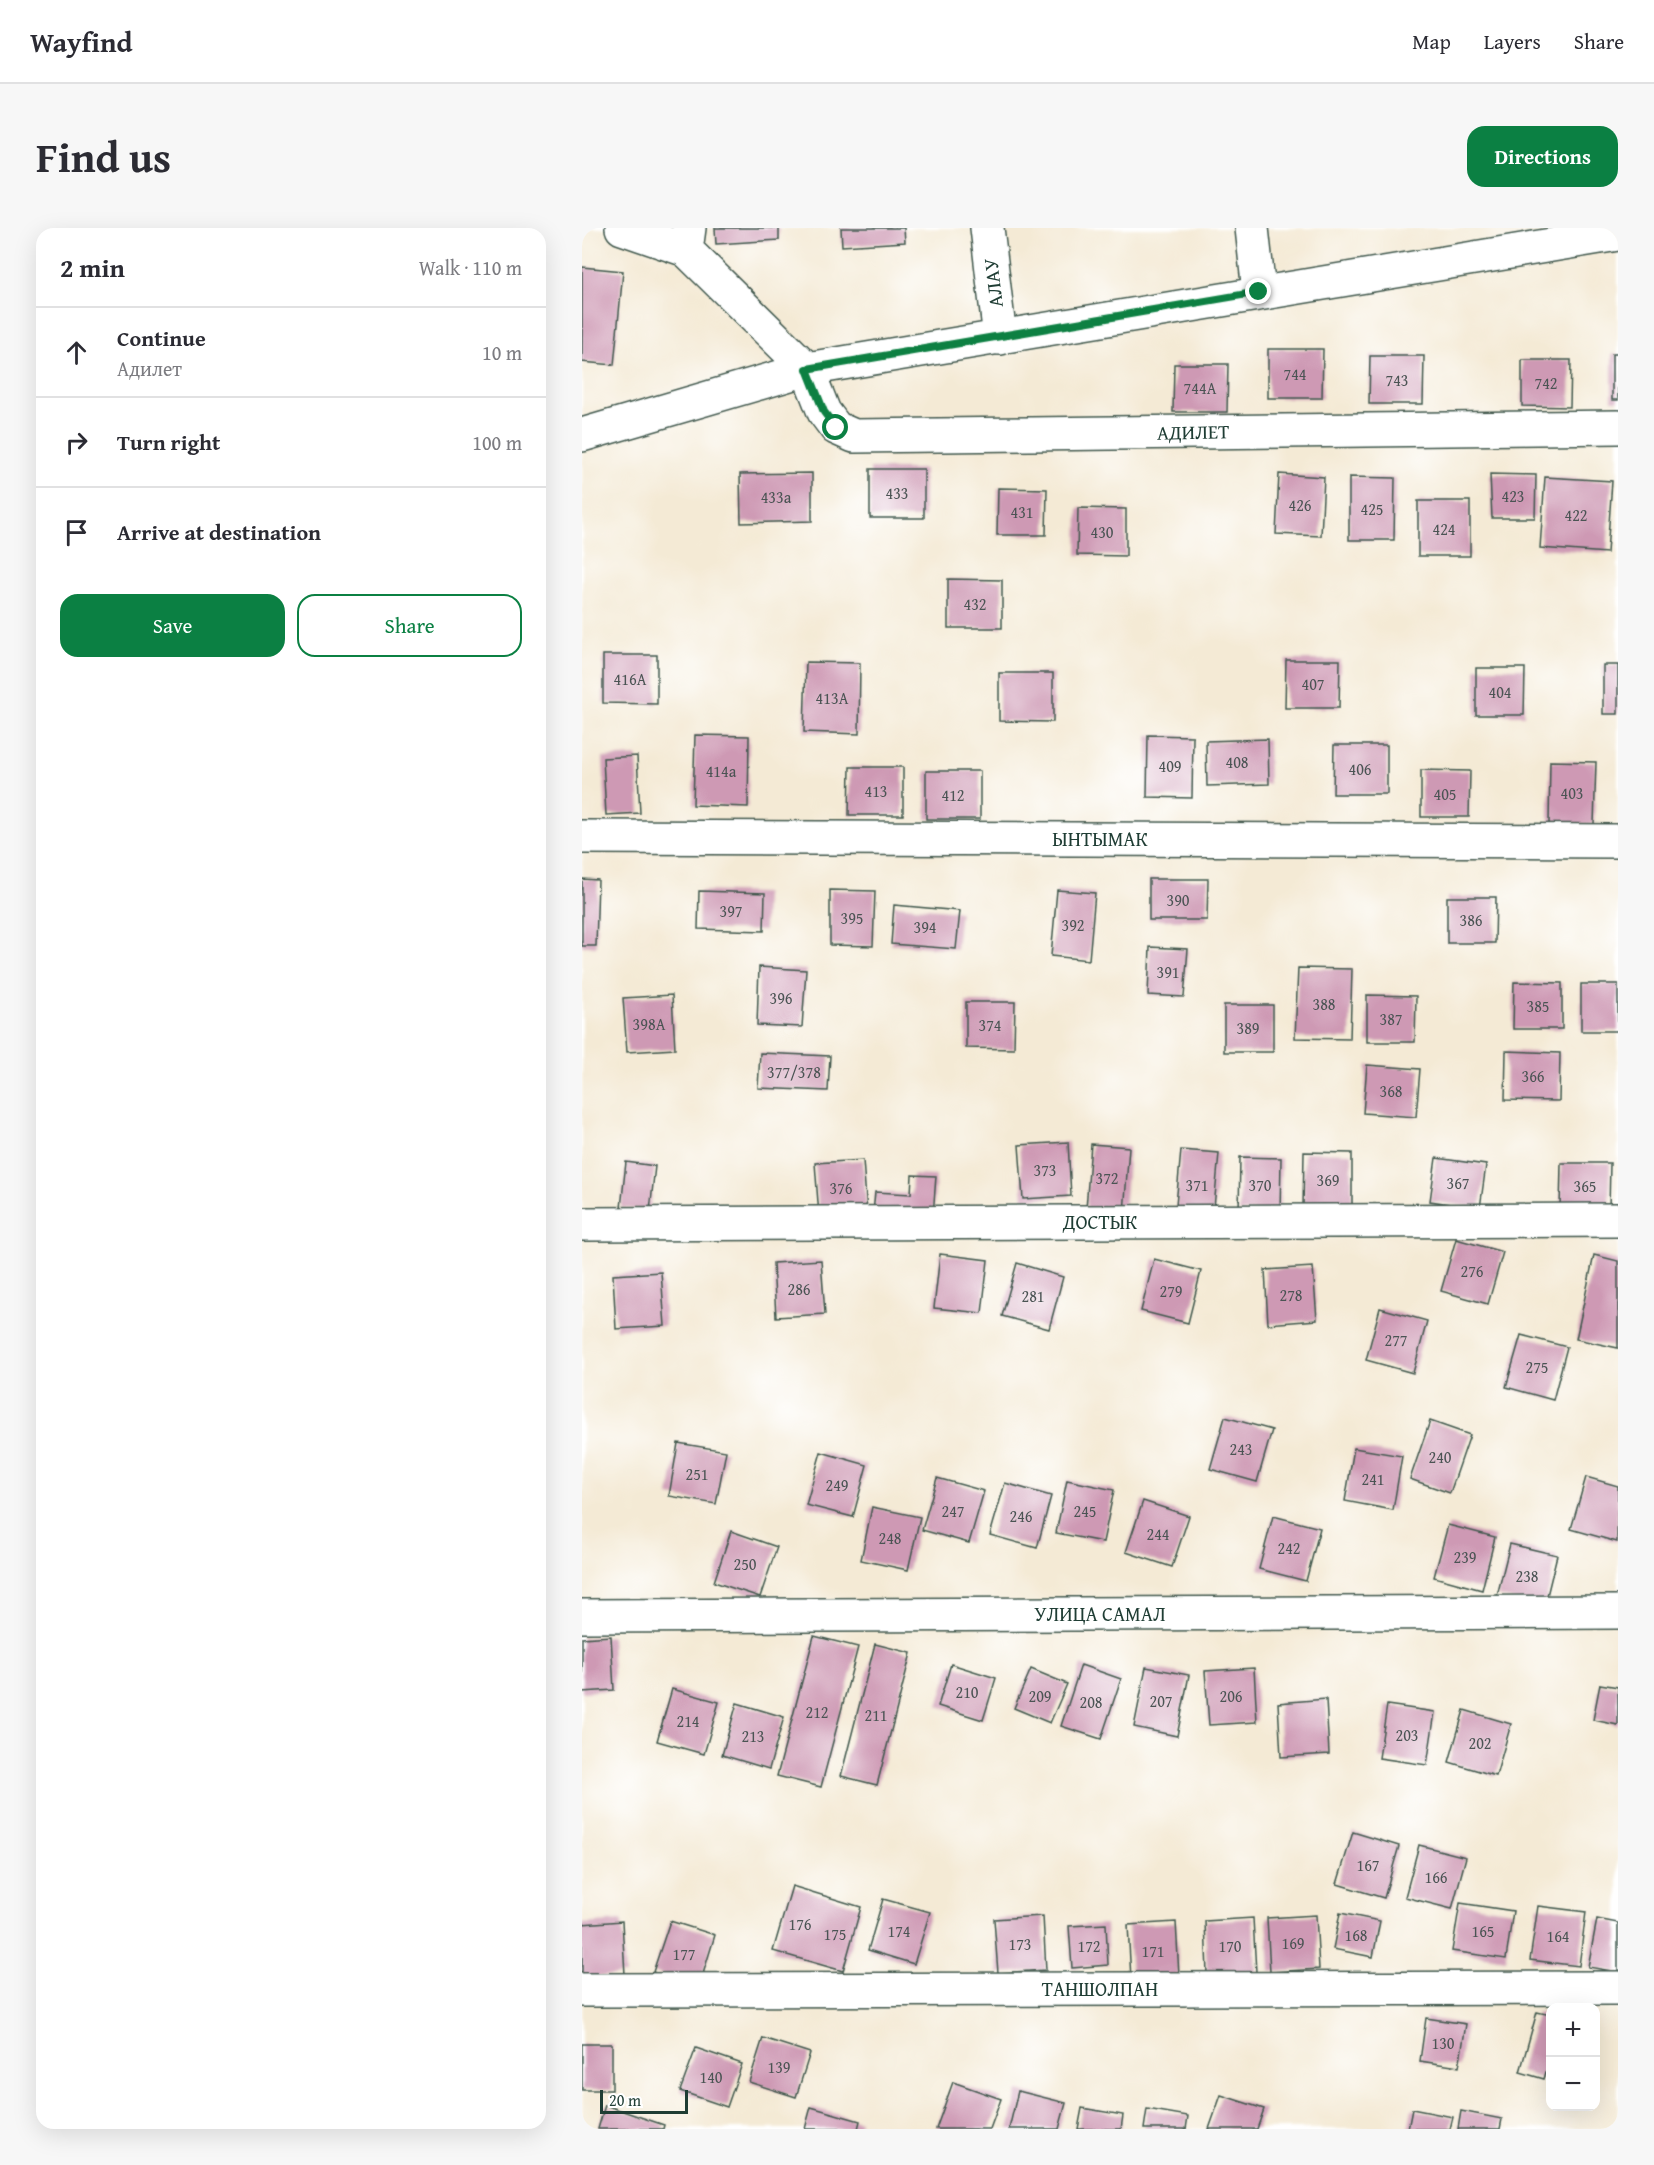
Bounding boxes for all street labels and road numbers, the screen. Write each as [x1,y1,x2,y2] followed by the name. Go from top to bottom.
[975,256,1010,309] street label: АЛАУ
[1157,416,1229,447] street label: АДИЛЕТ
[1052,824,1148,853] street label: ЫНТЫМАК
[1062,1207,1138,1236] street label: ДОСТЫК
[1034,1599,1166,1628] street label: УЛИЦА САМАЛ
[1042,1974,1158,2003] street label: ТАНШОЛПАН

